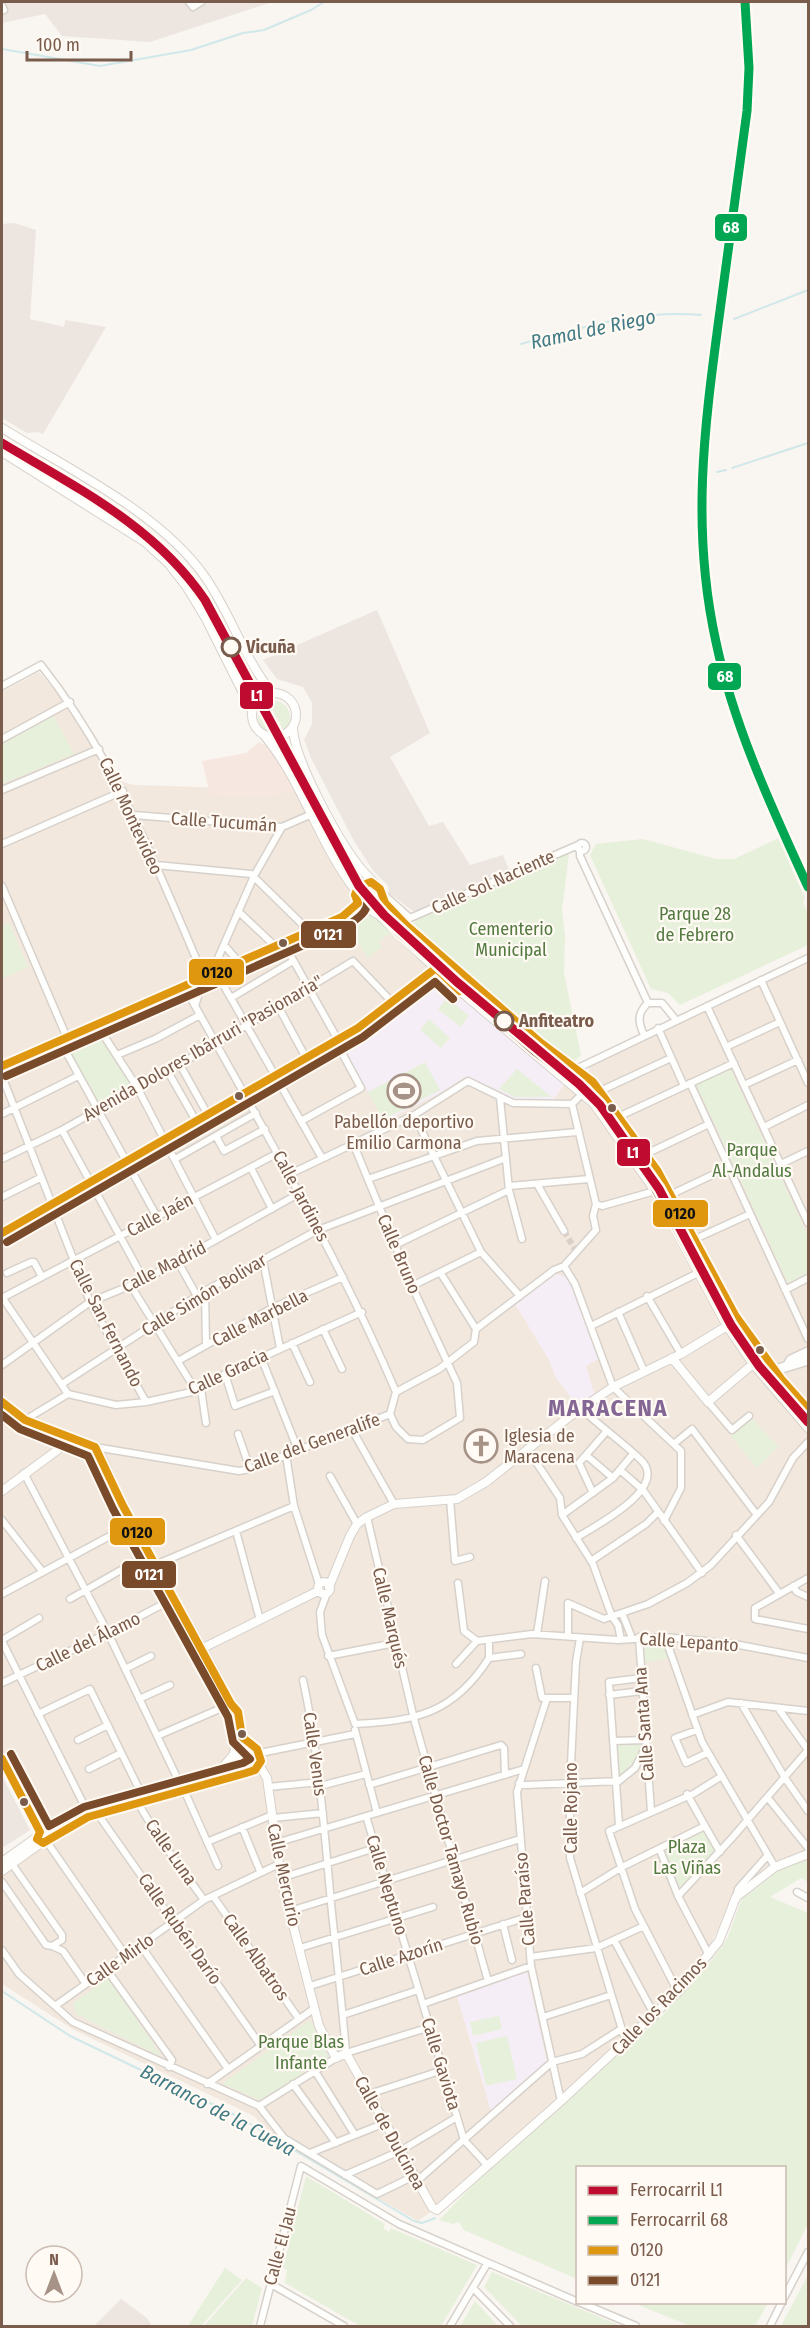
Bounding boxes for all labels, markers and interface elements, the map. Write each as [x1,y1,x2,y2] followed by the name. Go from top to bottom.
[27,24,130,62] scale bar
[36,34,80,56] text: 100 m
[714,213,748,242] line badge: 68
[723,218,740,237] text: 68
[528,304,658,354] water label: Ramal de Riego
[245,636,296,658] place label: Vicuña
[221,637,241,657] marker: Vicuña
[707,662,742,691] line badge: 68
[717,667,734,686] text: 68
[239,681,274,710] line badge: L1
[251,686,263,705] text: L1
[94,754,168,878] street label: Calle Montevideo
[170,807,278,837] street label: Calle Tucumán
[428,845,558,919] street label: Calle Sol Naciente
[656,903,734,946] park label: Parque 28 de Febrero
[469,918,553,961] park label: Cementerio Municipal
[300,920,357,949] line badge: 0121
[313,925,343,944] text: 0121
[277,937,289,949] unlabelled marker
[188,958,245,986] line badge: 0120
[201,963,233,982] text: 0120
[79,970,327,1126] street label: Avenida Dolores Ibárruri "Pasionaria"
[518,1010,594,1032] place label: Anfiteatro
[494,1011,514,1031] marker: Anfiteatro
[386,1073,422,1109] sports icon: Pabellón deportivo Emilio Carmona
[233,1090,245,1102] unlabelled marker
[606,1102,618,1114] unlabelled marker
[334,1111,474,1154] place label: Pabellón deportivo Emilio Carmona
[616,1138,651,1167] line badge: L1
[712,1139,792,1182] park label: Parque Al-Andalus
[627,1143,639,1162] text: L1
[268,1147,334,1246] street label: Calle Jardines
[123,1188,197,1242] street label: Calle Jaén
[652,1199,709,1228] line badge: 0120
[664,1204,696,1223] text: 0120
[372,1211,426,1297] street label: Calle Bruno
[118,1236,210,1298] street label: Calle Madrid
[137,1249,271,1341] street label: Calle Simón Bolivar
[64,1255,148,1391] street label: Calle San Fernando
[208,1284,312,1352] street label: Calle Marbella
[184,1344,272,1400] street label: Calle Gracia
[754,1344,766,1356] unlabelled marker
[548,1394,668,1422] district label: MARACENA
[241,1408,383,1478] street label: Calle del Generalife
[504,1425,575,1468] place label: Iglesia de Maracena
[463,1428,499,1464] church icon: Iglesia de Maracena
[109,1517,166,1546] line badge: 0120
[121,1523,153,1542] text: 0120
[121,1560,177,1589] line badge: 0121
[134,1565,164,1584] text: 0121
[368,1565,412,1671] street label: Calle Marqués
[32,1606,144,1677] street label: Calle del Álamo
[639,1628,739,1656] street label: Calle Lepanto
[629,1666,659,1782] street label: Calle Santa Ana
[298,1711,332,1798] street label: Calle Venus
[236,1728,248,1740] unlabelled marker
[413,1753,489,1947] street label: Calle Doctor Tamayo Rubio
[560,1762,582,1854] street label: Calle Rojano
[18,1796,30,1808] unlabelled marker
[140,1815,202,1889] street label: Calle Luna
[262,1821,306,1929] street label: Calle Mercurio
[361,1832,413,1938] street label: Calle Neptuno
[653,1836,721,1879] park label: Plaza Las Viñas
[510,1851,540,1947] street label: Calle Paraíso
[133,1869,227,1989] street label: Calle Rubén Darío
[218,1909,294,2005] street label: Calle Albatros
[82,1929,158,1991] street label: Calle Mirlo
[357,1933,445,1981] street label: Calle Azorín
[607,1952,712,2060] street label: Calle los Racimos
[417,2015,466,2113] street label: Calle Gaviota
[258,2031,344,2074] park label: Parque Blas Infante
[136,2059,300,2161] water label: Barranco de la Cueva
[350,2072,430,2194] street label: Calle de Dulcinea
[576,2166,786,2304] legend
[630,2179,723,2201] text: Ferrocarril L1
[259,2204,301,2288] street label: Calle El Jau
[630,2209,728,2231] text: Ferrocarril 68
[630,2239,663,2261] text: 0120
[24,2244,84,2304] north arrow
[49,2250,59,2269] text: N
[630,2269,661,2291] text: 0121

